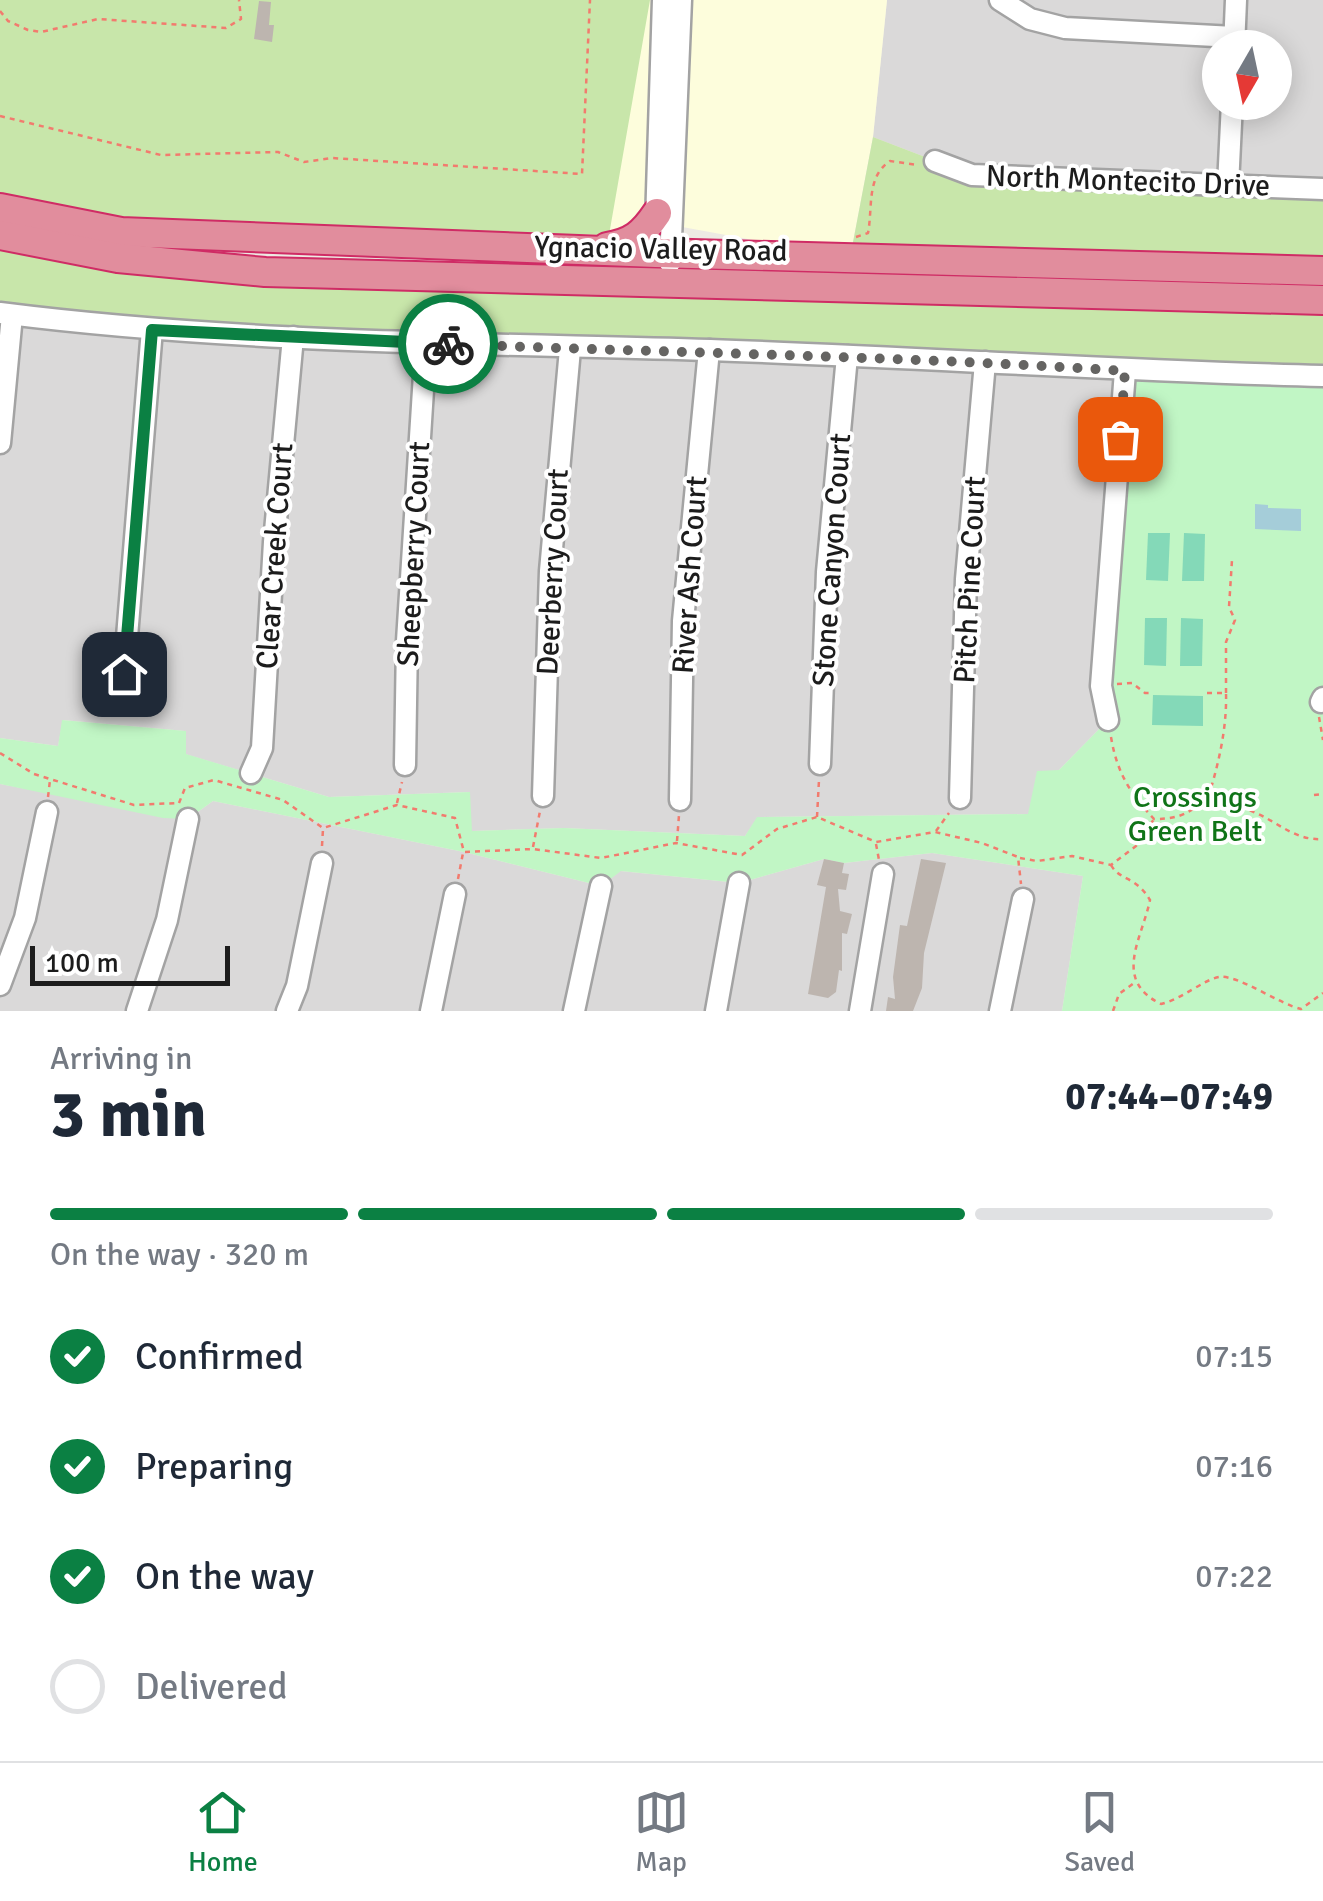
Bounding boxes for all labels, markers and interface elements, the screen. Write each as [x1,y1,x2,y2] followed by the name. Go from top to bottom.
[1202,30,1292,120] north arrow
[1202,30,1292,120] map controls
[985,158,1271,204] street label: North Montecito Drive
[534,228,788,270] street label: Ygnacio Valley Road
[398,294,498,394] courier
[421,317,476,372] icon: bike
[1078,397,1163,482] pin
[1093,412,1148,467] icon: bag
[805,432,859,688] street label: Stone Canyon Court
[390,441,438,667] street label: Sheepberry Court
[249,442,301,670] street label: Clear Creek Court
[529,468,577,676] street label: Deerberry Court
[665,475,715,675] street label: River Ash Court
[946,475,994,685] street label: Pitch Pine Court
[82,632,167,717] pin
[97,647,152,702] icon: home
[1128,779,1262,850] park label: Crossings Green Belt
[30,941,230,986] scale bar
[45,946,119,980] text: 100 m
[50,1039,192,1078] text: Arriving in
[1065,1073,1273,1120] text: 07:44–07:49
[50,1075,207,1155] text: 3 min
[50,1235,309,1274] text: On the way · 320 m
[50,1329,105,1384] icon: check
[135,1333,304,1380] text: Confirmed
[1195,1337,1273,1376] text: 07:15
[50,1439,105,1494] icon: check
[135,1443,293,1490] text: Preparing
[1195,1447,1273,1486] text: 07:16
[50,1549,105,1604] icon: check
[135,1553,314,1600] text: On the way
[1195,1557,1273,1596] text: 07:22
[135,1663,288,1710] text: Delivered
[188,1785,258,1879] tab: Home
[634,1785,689,1879] tab: Map
[1065,1785,1135,1879] tab: Saved

